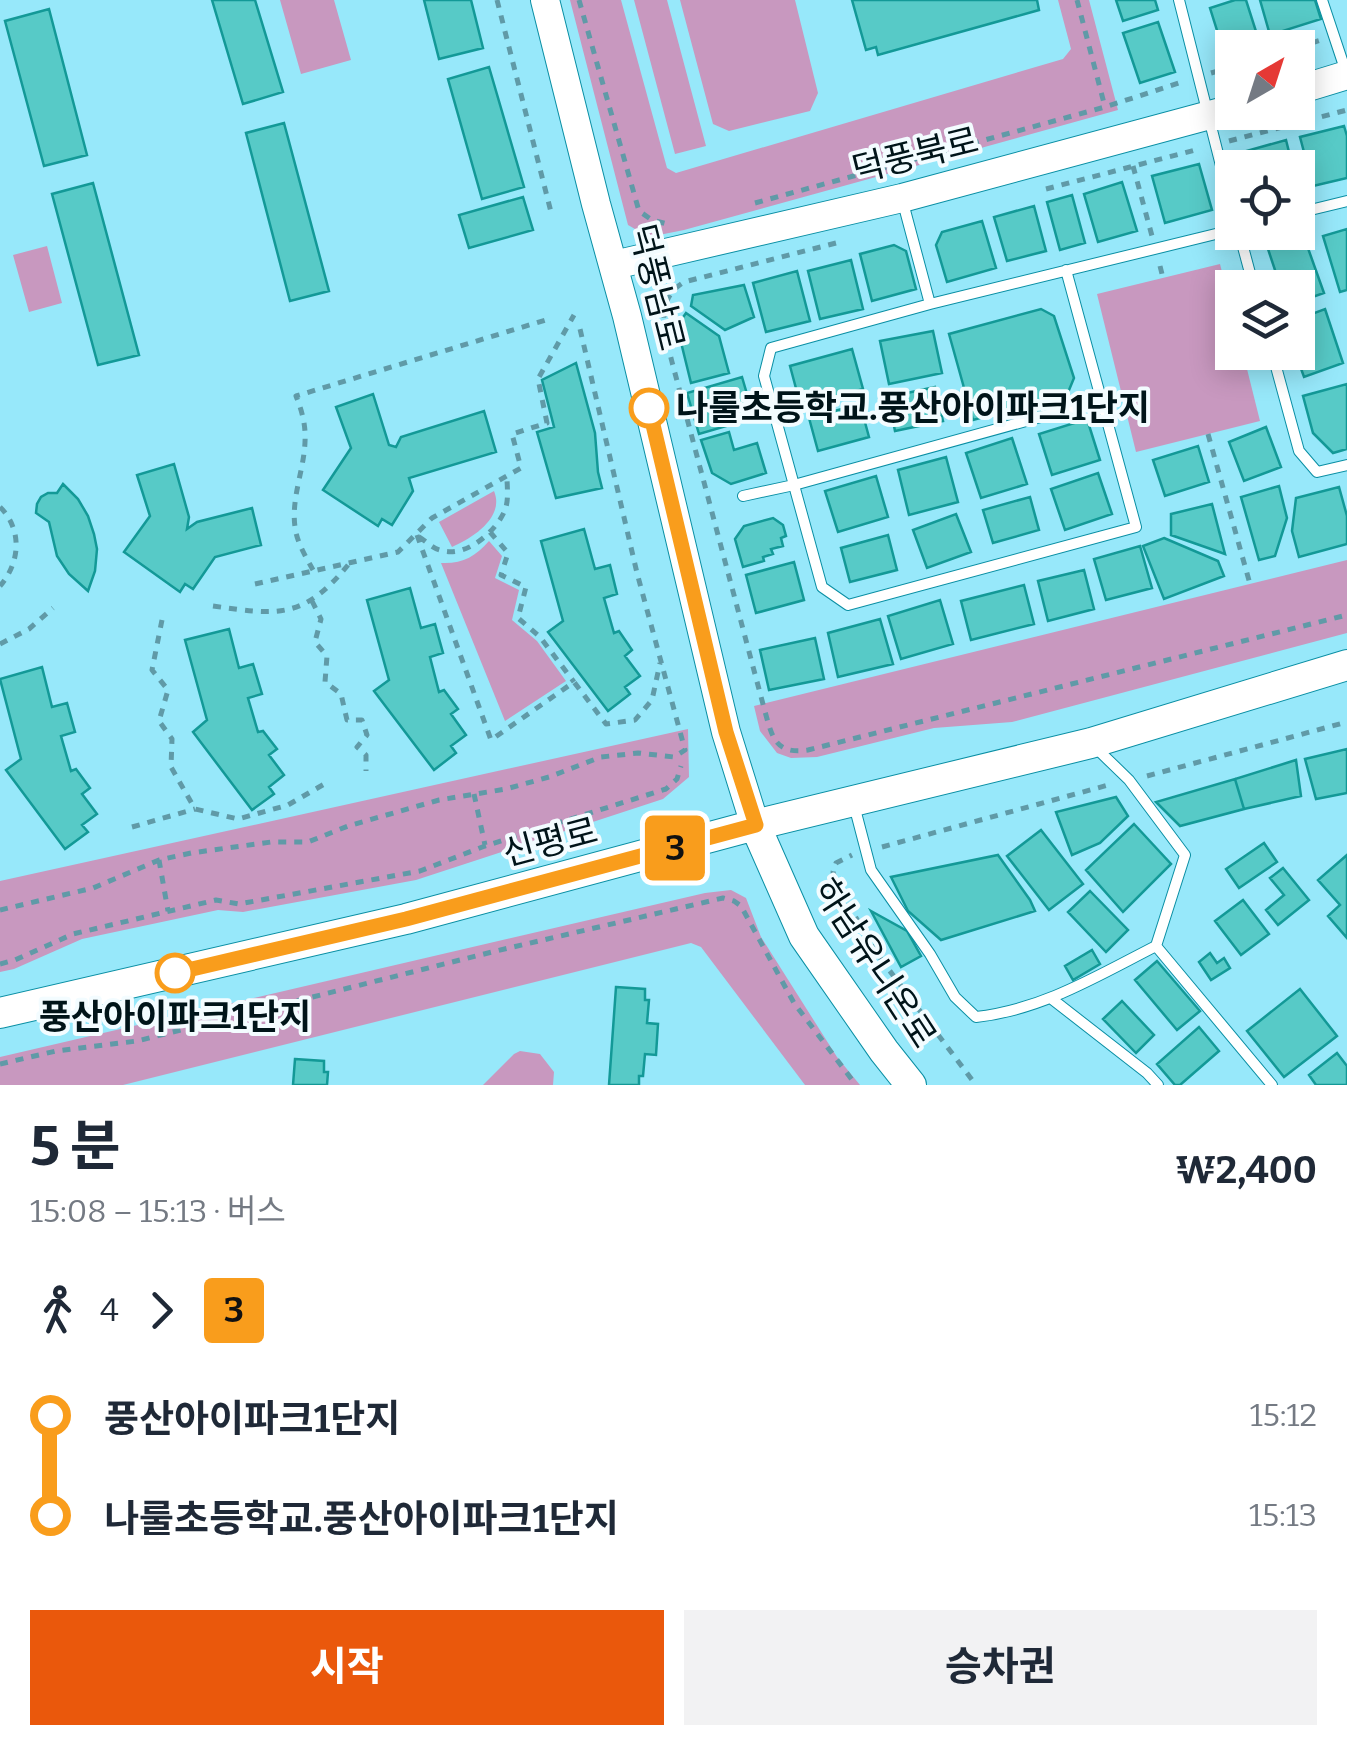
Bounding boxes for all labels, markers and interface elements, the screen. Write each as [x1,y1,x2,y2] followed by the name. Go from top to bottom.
[1215,30,1315,130] north arrow
[1215,30,1315,370] map controls
[847,119,983,191] street label: 덕풍북로
[1215,150,1315,250] button: locate
[621,219,693,355] street label: 덕풍남로
[1215,270,1315,370] button: layers
[676,387,1150,429] place label: 나룰초등학교.풍산아이파크1단지
[630,389,668,427] marker: 나룰초등학교.풍산아이파크1단지
[498,809,602,875] street label: 신평로
[642,816,708,880] line badge: 3
[665,827,685,869] text: 3
[805,871,945,1055] street label: 하남유니온로
[156,954,194,992] marker: 풍산아이파크1단지
[39,996,311,1038] place label: 풍산아이파크1단지
[30,1114,121,1180] text: 5 분
[1176,1147,1317,1193] text: ₩2,400
[30,1192,286,1230] text: 15:08 – 15:13 · 버스
[30,1283,85,1338] icon: walk
[134,1283,189,1338] icon: forward
[224,1289,244,1331] text: 3
[100,1291,119,1329] text: 4
[104,1396,400,1442] text: 풍산아이파크1단지
[1250,1396,1317,1434] text: 15:12
[104,1496,619,1542] text: 나룰초등학교.풍산아이파크1단지
[1249,1496,1317,1534] text: 15:13
[30,1610,664,1725] button: 시작
[684,1610,1317,1725] button: 승차권

